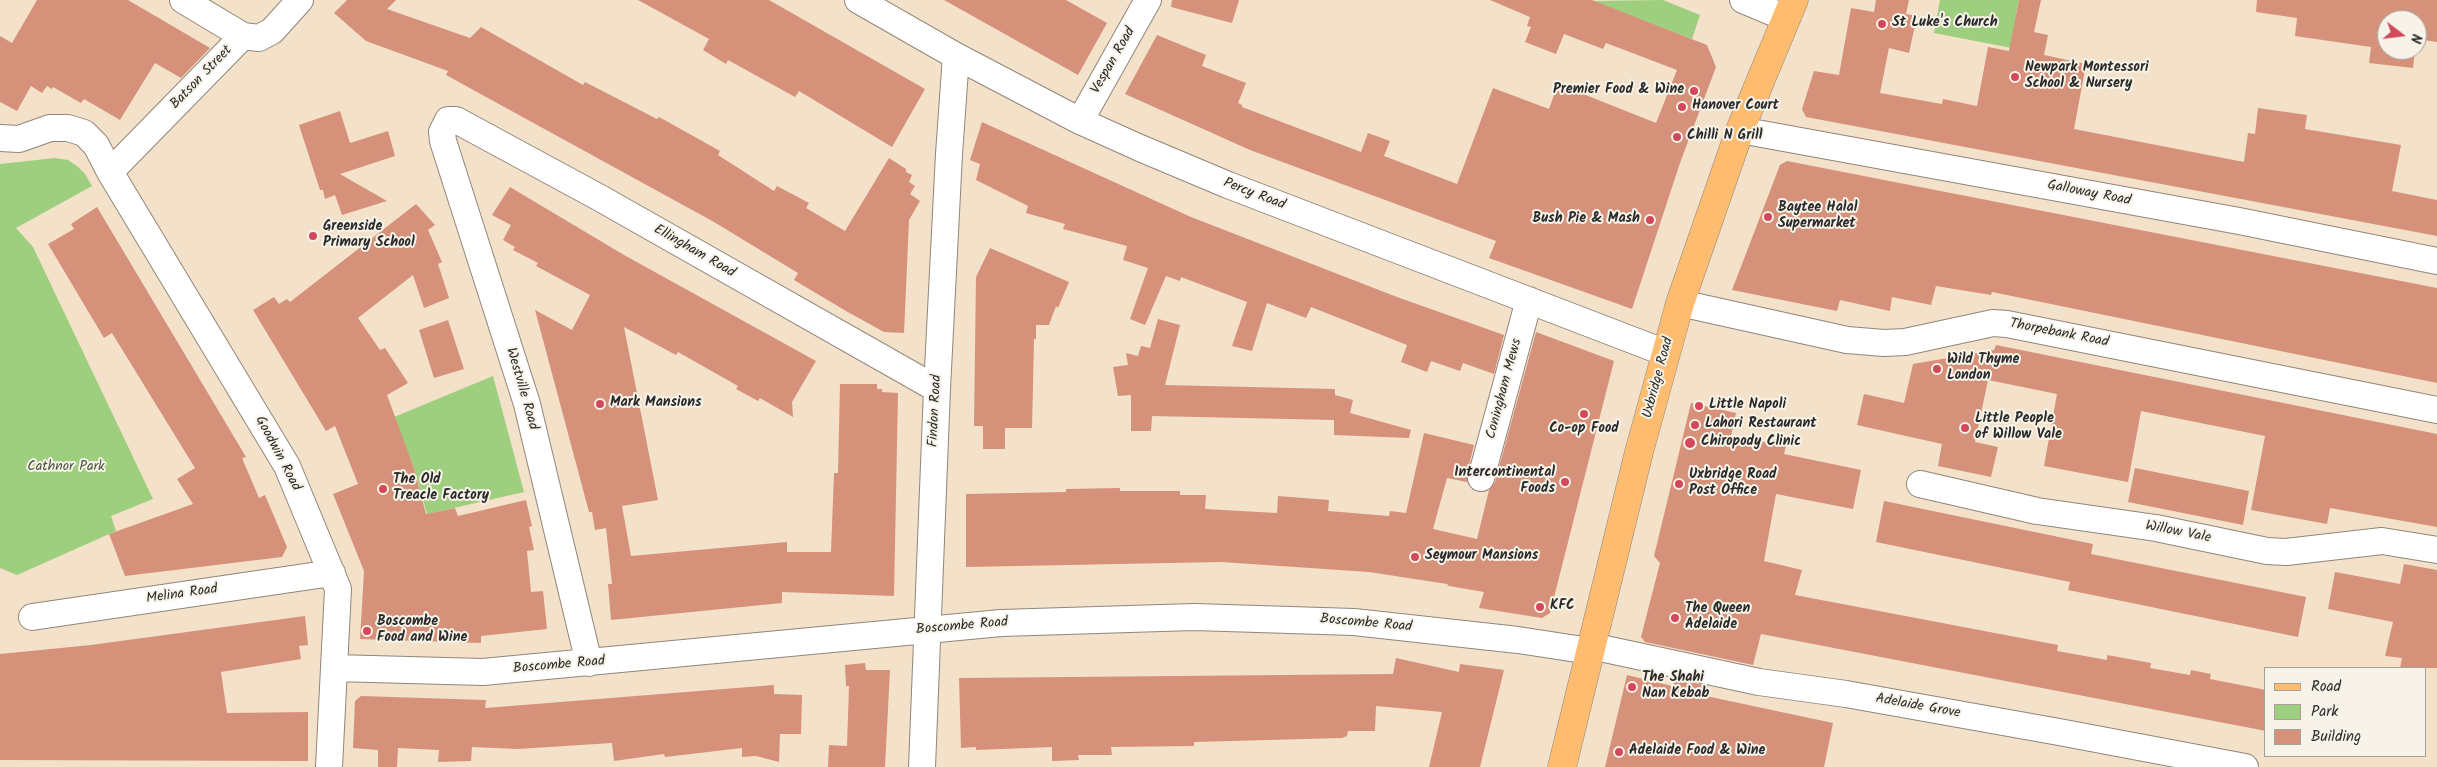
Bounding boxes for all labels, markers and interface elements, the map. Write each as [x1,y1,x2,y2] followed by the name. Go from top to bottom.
[2377,10,2427,60] north arrow
[1892,16,1998,32] place label: St Luke's Church
[1876,18,1888,30] marker: St Luke's Church
[1088,25,1140,97] street label: Vespan Road
[2404,32,2427,46] text: N
[168,43,236,113] street label: Batson Street
[2025,61,2149,94] place label: Newpark Montessori School & Nursery
[2009,71,2021,83] marker: Newpark Montessori School & Nursery
[1553,83,1684,99] place label: Premier Food & Wine
[1688,85,1700,97] marker: Premier Food & Wine
[1692,99,1779,115] place label: Hanover Court
[1676,101,1688,113] marker: Hanover Court
[1687,129,1762,145] place label: Chilli N Grill
[1671,131,1683,143] marker: Chilli N Grill
[1221,176,1287,214] street label: Percy Road
[2046,178,2132,210] street label: Galloway Road
[1778,201,1857,233] place label: Baytee Halal Supermarket
[1762,211,1774,223] marker: Baytee Halal Supermarket
[1533,212,1640,228] place label: Bush Pie & Mash
[1644,214,1656,226] marker: Bush Pie & Mash
[323,220,415,252] place label: Greenside Primary School
[650,222,738,282] street label: Ellingham Road
[307,230,319,242] marker: Greenside Primary School
[2008,316,2110,352] street label: Thorpebank Road
[1640,336,1678,420] street label: Uxbridge Road
[1484,337,1526,441] street label: Coningham Mews
[501,346,541,432] street label: Westville Road
[1947,353,2019,386] place label: Wild Thyme London
[1931,363,1943,375] marker: Wild Thyme London
[926,374,946,448] street label: Findon Road
[610,396,701,412] place label: Mark Mansions
[594,398,606,410] marker: Mark Mansions
[1709,398,1786,414] place label: Little Napoli
[1693,400,1705,412] marker: Little Napoli
[1578,408,1590,420] marker: Co-op Food
[1975,412,2062,444] place label: Little People of Willow Vale
[250,414,304,494] street label: Goodwin Road
[1705,417,1816,433] place label: Lahori Restaurant
[1689,419,1701,431] marker: Lahori Restaurant
[1549,422,1619,438] place label: Co-op Food
[1959,422,1971,434] marker: Little People of Willow Vale
[1701,435,1801,451] place label: Chiropody Clinic
[1683,436,1697,450] marker: Chiropody Clinic
[27,460,105,476] park label: Cathnor Park
[1454,466,1555,498] place label: Intercontinental Foods
[1689,468,1777,501] place label: Uxbridge Road Post Office
[393,473,489,506] place label: The Old Treacle Factory
[1559,476,1571,488] marker: Intercontinental Foods
[1673,478,1685,490] marker: Uxbridge Road Post Office
[377,483,389,495] marker: The Old Treacle Factory
[2144,518,2212,548] street label: Willow Vale
[1425,549,1538,565] place label: Seymour Mansions
[1409,551,1421,563] marker: Seymour Mansions
[145,582,219,608] street label: Melina Road
[1550,599,1575,615] place label: KFC
[1534,601,1546,613] marker: KFC
[1685,602,1750,634] place label: The Queen Adelaide
[1319,612,1413,636] street label: Boscombe Road
[1669,612,1681,624] marker: The Queen Adelaide
[377,615,467,648] place label: Boscombe Food and Wine
[915,615,1009,639] street label: Boscombe Road
[361,625,373,637] marker: Boscombe Food and Wine
[512,654,606,678] street label: Boscombe Road
[2264,667,2427,757] legend
[1642,671,1709,704] place label: The Shahi Nan Kebab
[2311,675,2341,699] text: Road
[1626,681,1638,693] marker: The Shahi Nan Kebab
[1874,691,1962,723] street label: Adelaide Grove
[2311,700,2338,724] text: Park
[2311,725,2361,749] text: Building
[1629,744,1765,760] place label: Adelaide Food & Wine
[1613,746,1625,758] marker: Adelaide Food & Wine

